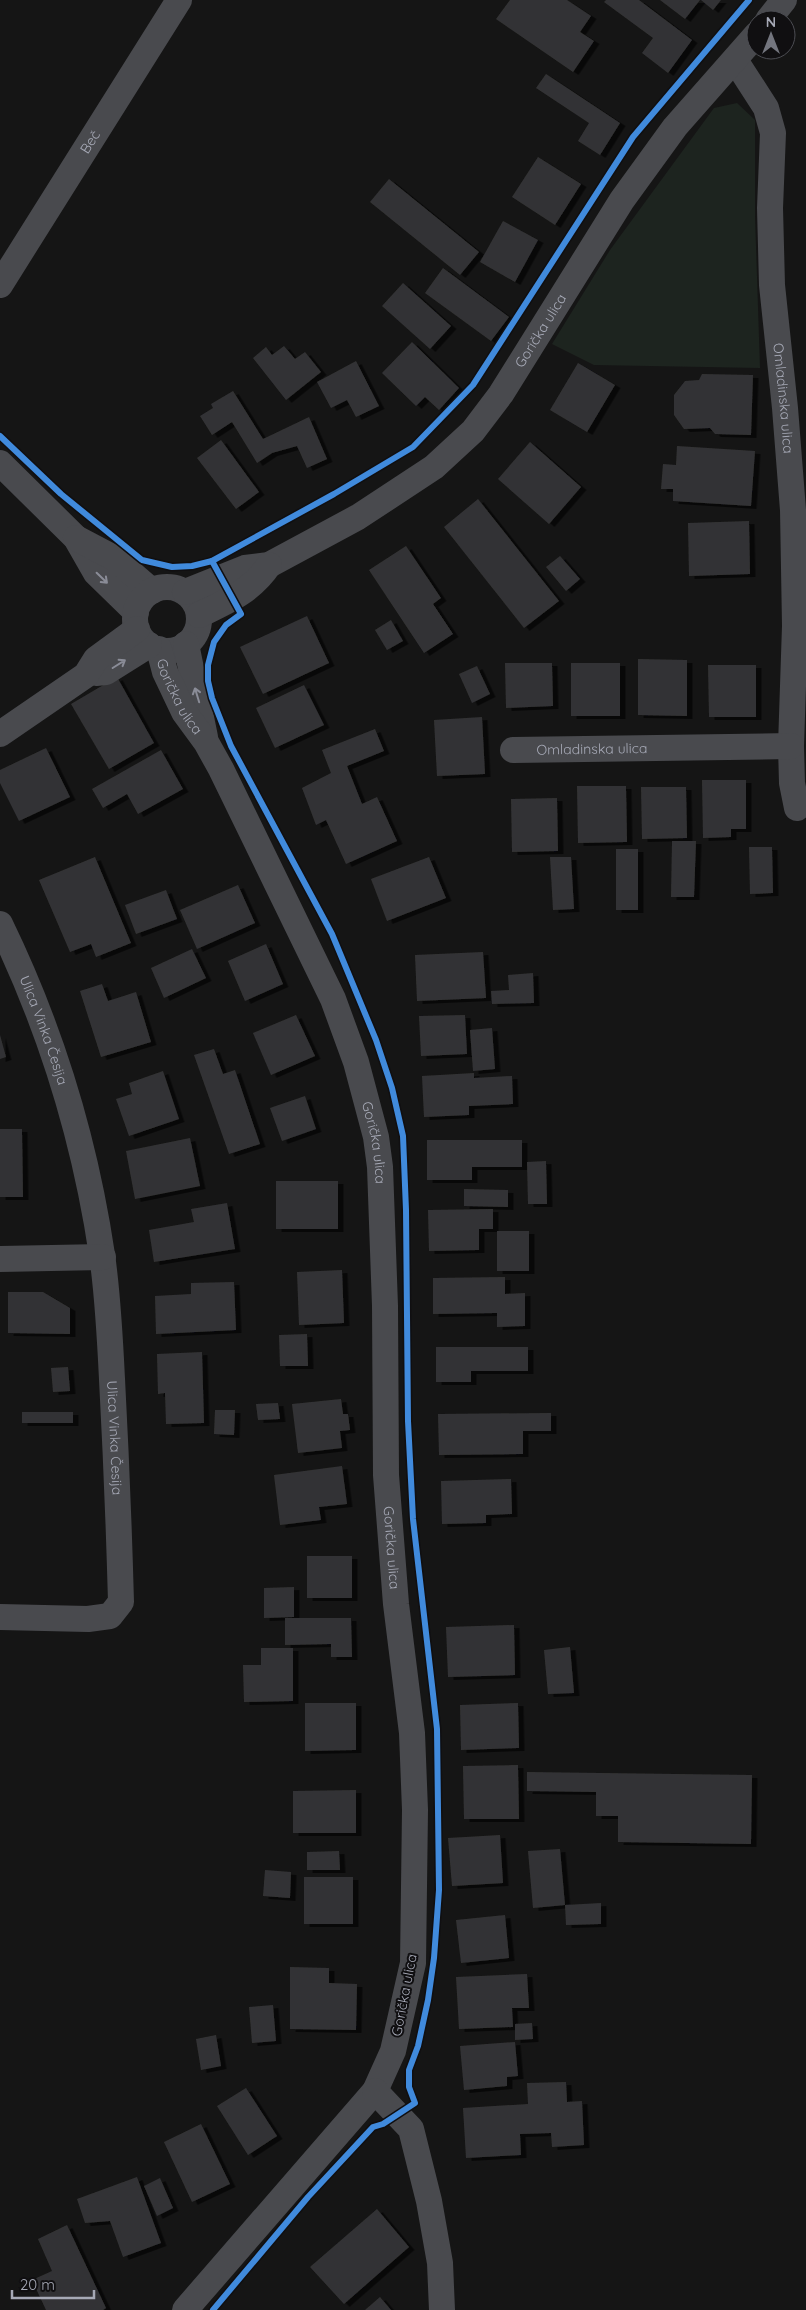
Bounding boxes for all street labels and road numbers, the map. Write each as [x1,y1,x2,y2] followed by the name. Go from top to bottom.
[76,127,104,157] street label: Beč
[511,290,570,371] street label: Gorička ulica
[769,342,798,454] street label: Omladinska ulica
[153,657,206,738] street label: Gorička ulica
[536,739,648,759] street label: Omladinska ulica
[16,973,72,1087] street label: Ulica Vinka Česija
[358,1099,390,1184] street label: Gorička ulica
[103,1380,126,1496] street label: Ulica Vinka Česija
[379,1505,404,1590] street label: Gorička ulica
[387,1952,421,2038] street label: Gorička ulica

